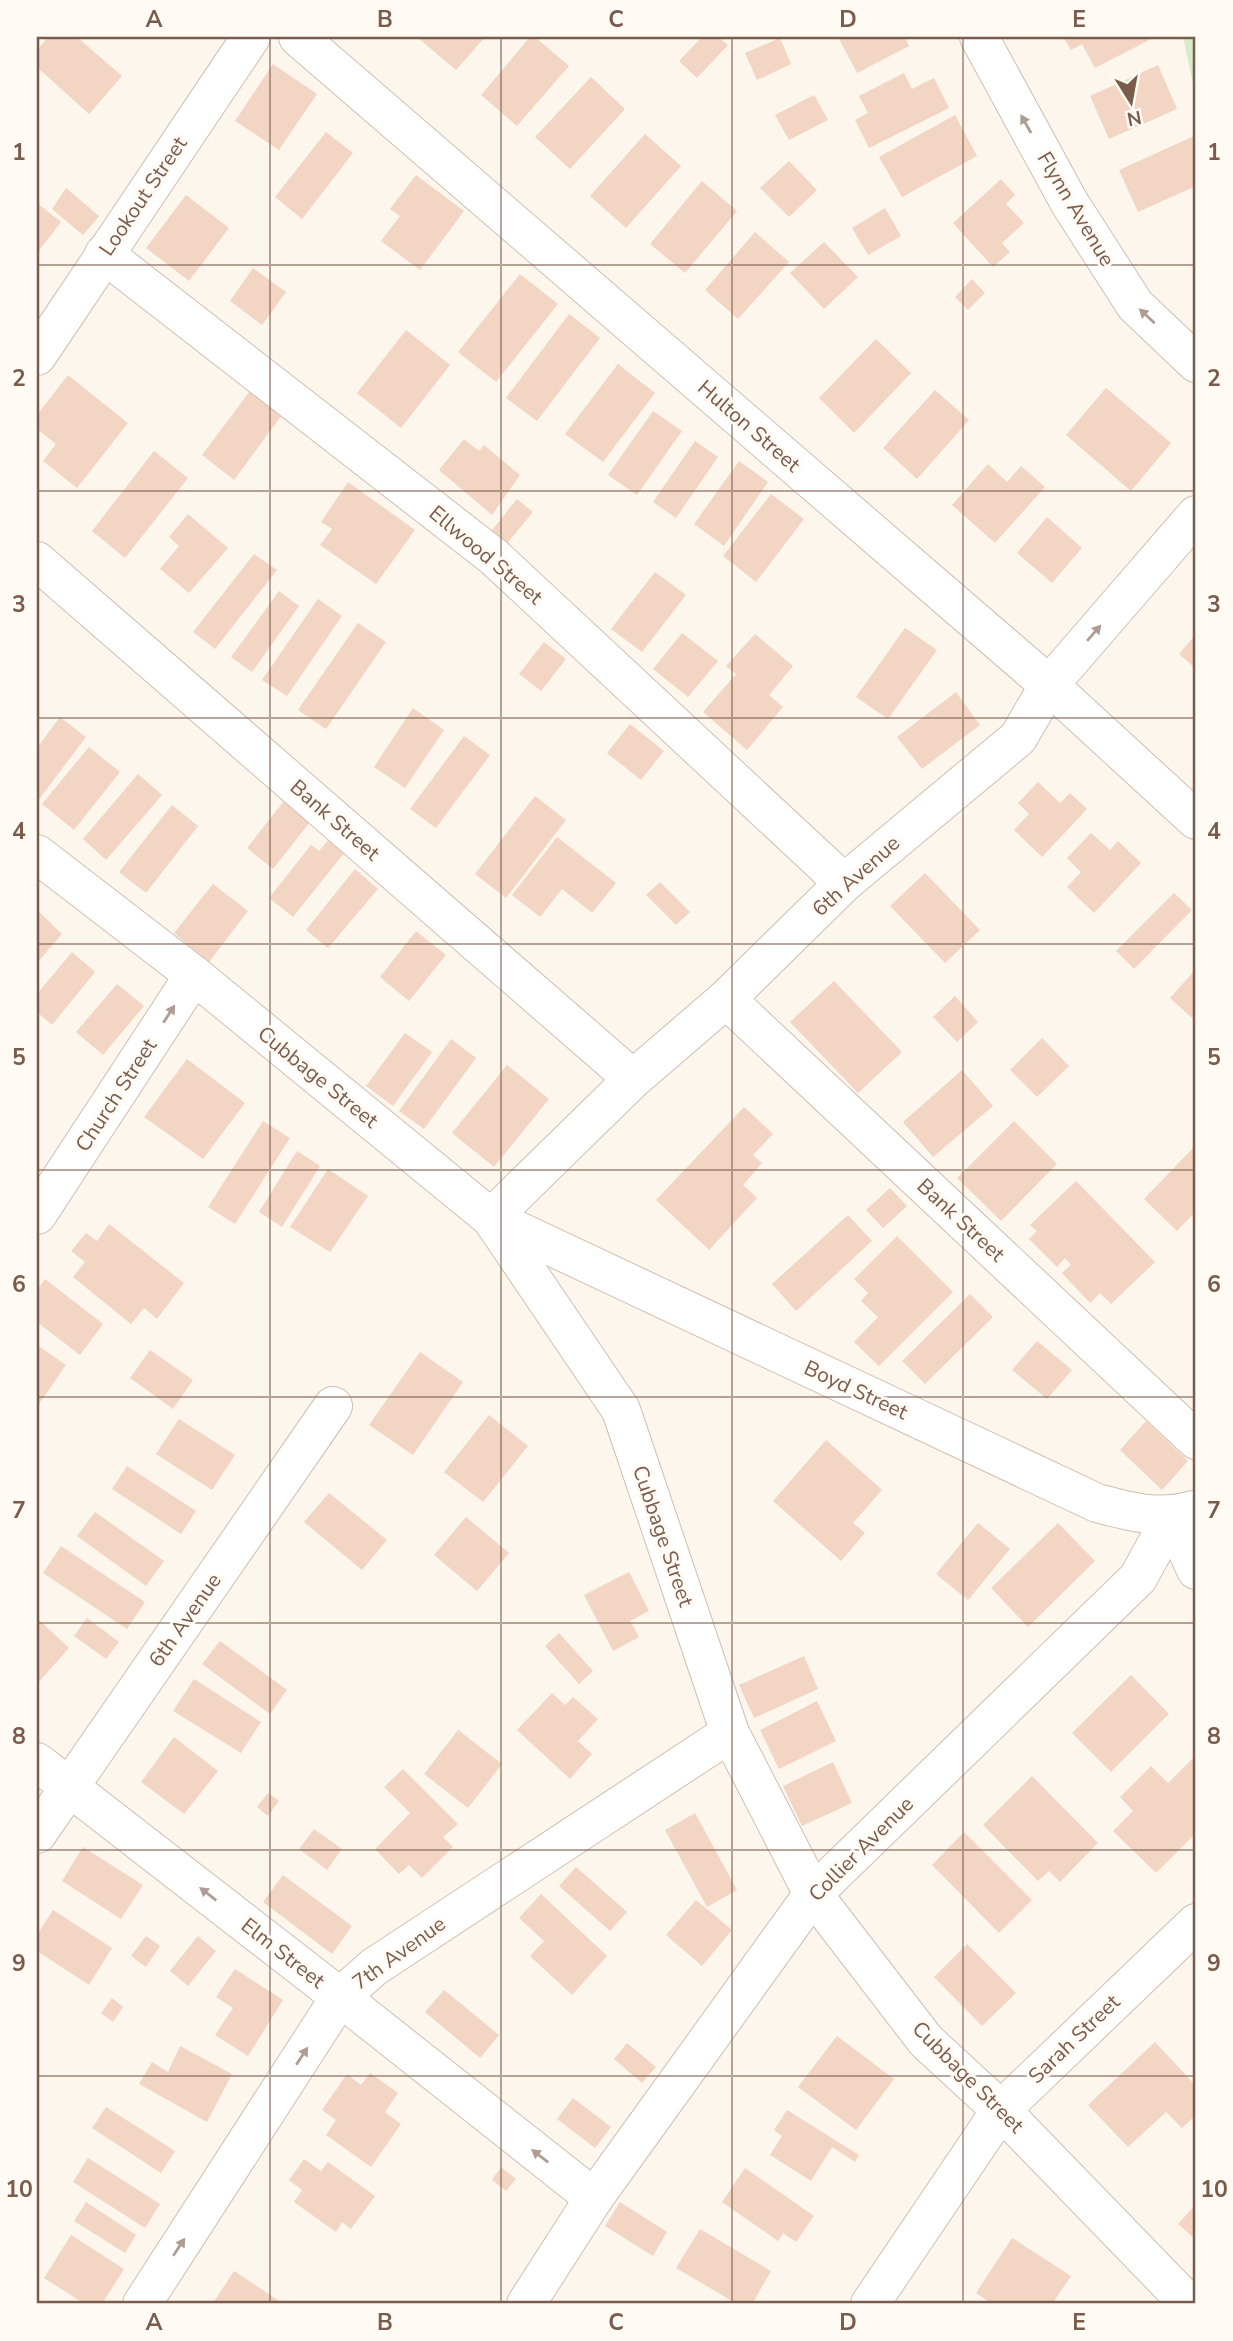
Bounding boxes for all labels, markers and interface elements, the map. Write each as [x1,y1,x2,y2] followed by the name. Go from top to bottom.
[145,4,163,35] text: A
[377,4,393,35] text: B
[608,4,624,35] text: C
[839,4,857,35] text: D
[1072,4,1086,35] text: E
[1096,66,1166,136] north arrow
[1125,104,1144,132] text: N
[1020,114,1032,134] one-way arrow
[93,130,194,261] street label: Lookout Street
[12,137,26,168] text: 1
[1207,137,1221,168] text: 1
[1031,147,1121,271] street label: Flynn Avenue
[1138,308,1155,325] one-way arrow
[12,363,26,394] text: 2
[1207,363,1221,394] text: 2
[692,374,807,479] street label: Hulton Street
[423,499,549,611] street label: Ellwood Street
[12,589,26,620] text: 3
[1207,589,1221,620] text: 3
[1086,624,1102,642] one-way arrow
[284,773,386,867] street label: Bank Street
[12,816,26,847] text: 4
[1207,816,1221,847] text: 4
[806,829,906,923] street label: 6th Avenue
[162,1005,175,1024] one-way arrow
[252,1020,385,1135] street label: Cubbage Street
[69,1033,163,1157] street label: Church Street
[12,1042,26,1073] text: 5
[1207,1042,1221,1073] text: 5
[911,1172,1011,1268] street label: Bank Street
[12,1269,26,1300] text: 6
[1207,1269,1221,1300] text: 6
[800,1354,913,1426] street label: Boyd Street
[626,1462,700,1611] street label: Cubbage Street
[12,1495,26,1526] text: 7
[1207,1495,1221,1526] text: 7
[142,1567,228,1673] street label: 6th Avenue
[12,1721,26,1752] text: 8
[1207,1721,1221,1752] text: 8
[802,1790,920,1908] street label: Collier Avenue
[199,1886,217,1901] one-way arrow
[347,1910,451,1996] street label: 7th Avenue
[235,1911,331,1995] street label: Elm Street
[12,1948,26,1979] text: 9
[1207,1948,1221,1979] text: 9
[1022,1988,1126,2090] street label: Sarah Street
[906,2015,1030,2139] street label: Cubbage Street
[295,2046,308,2065] one-way arrow
[532,2148,550,2163] one-way arrow
[5,2174,33,2205] text: 10
[1200,2174,1228,2205] text: 10
[172,2237,185,2257] one-way arrow
[145,2307,163,2338] text: A
[377,2307,393,2338] text: B
[608,2307,624,2338] text: C
[839,2307,857,2338] text: D
[1072,2307,1086,2338] text: E

